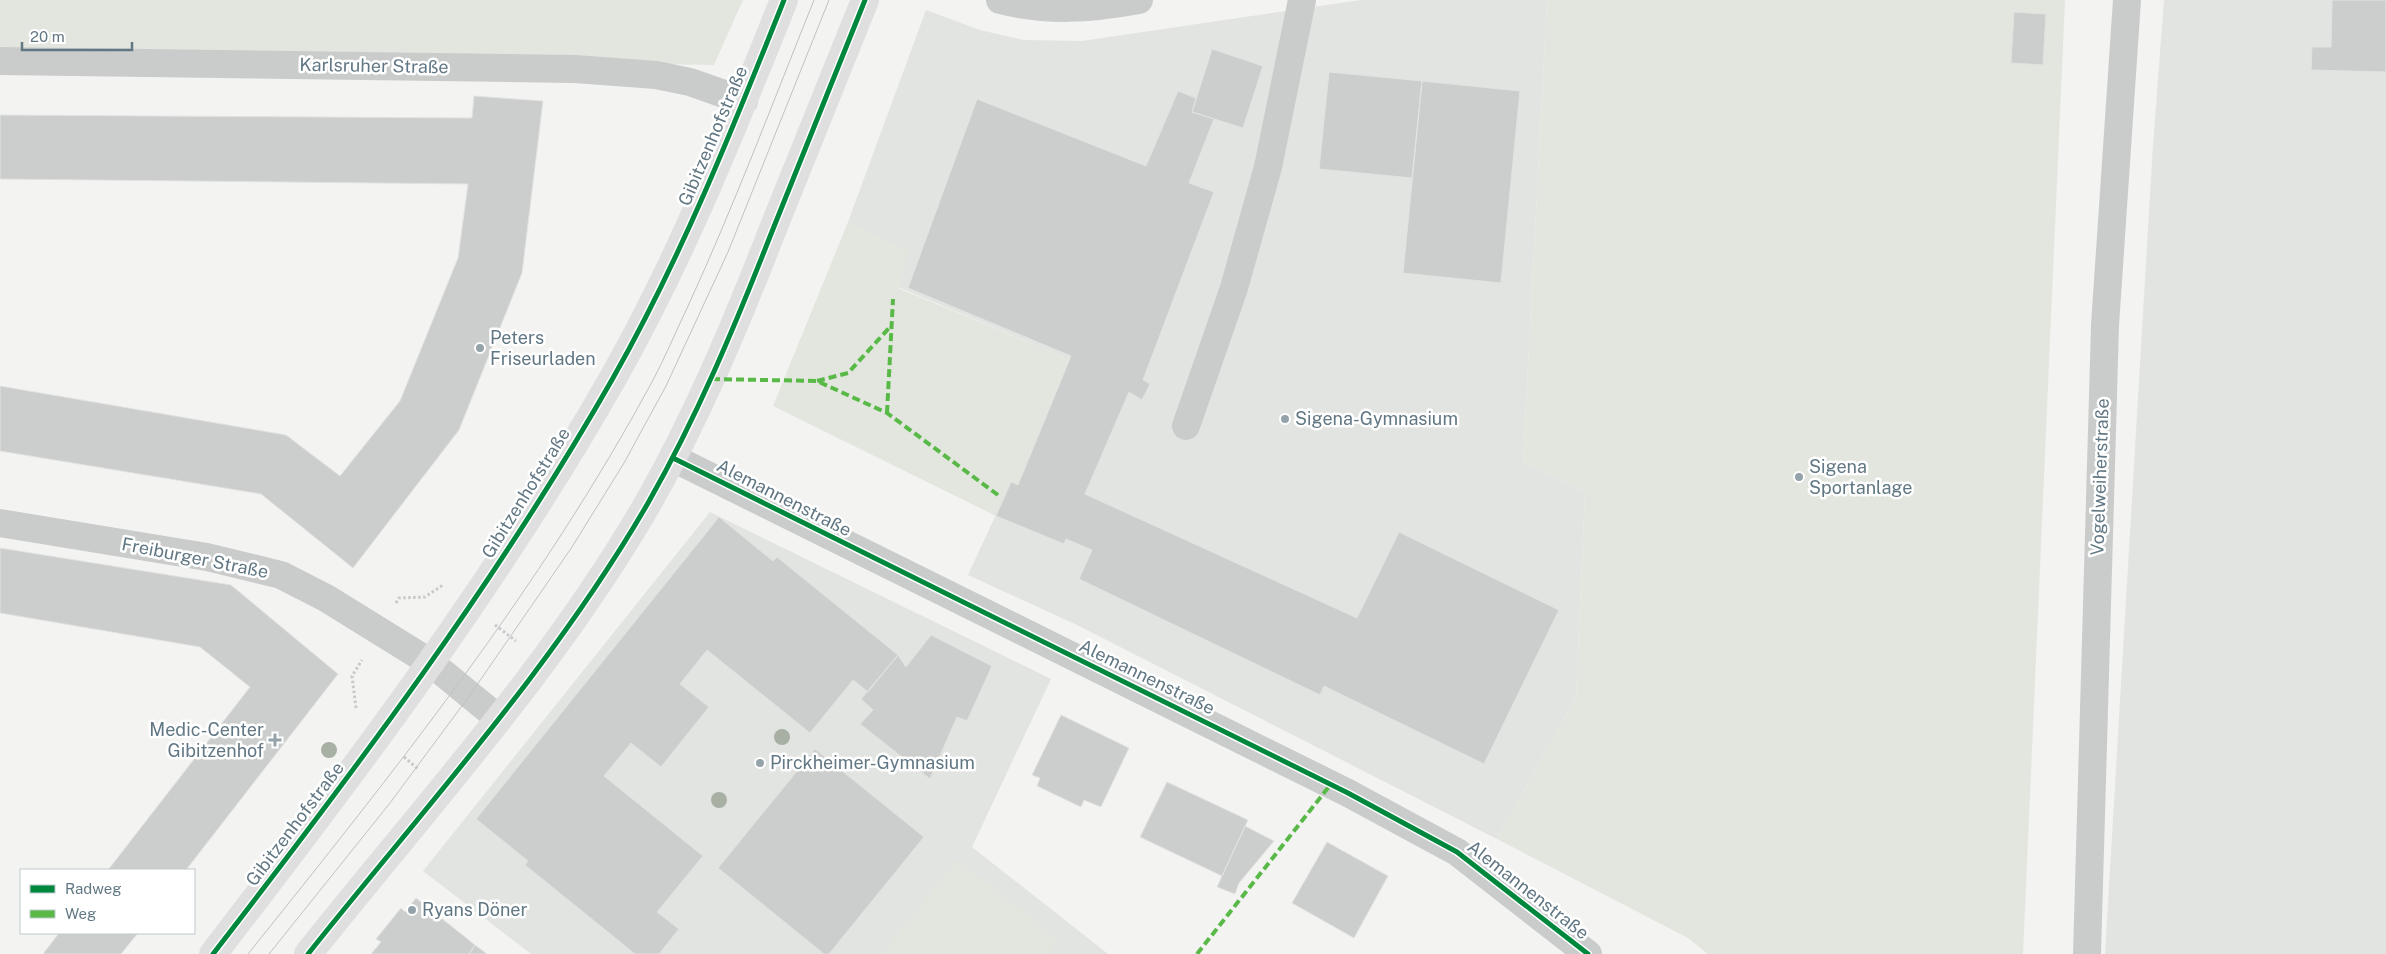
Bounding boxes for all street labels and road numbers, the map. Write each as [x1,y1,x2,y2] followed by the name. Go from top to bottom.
[299,54,449,77] street label: Karlsruher Straße
[674,63,751,209] street label: Gibitzenhofstraße
[2086,398,2113,556] street label: Vogelweiherstraße
[477,424,574,562] street label: Gibitzenhofstraße
[713,455,855,541] street label: Alemannenstraße
[120,533,270,582] street label: Freiburger Straße
[1076,635,1218,718] street label: Alemannenstraße
[241,758,348,890] street label: Gibitzenhofstraße
[1463,836,1593,943] street label: Alemannenstraße

